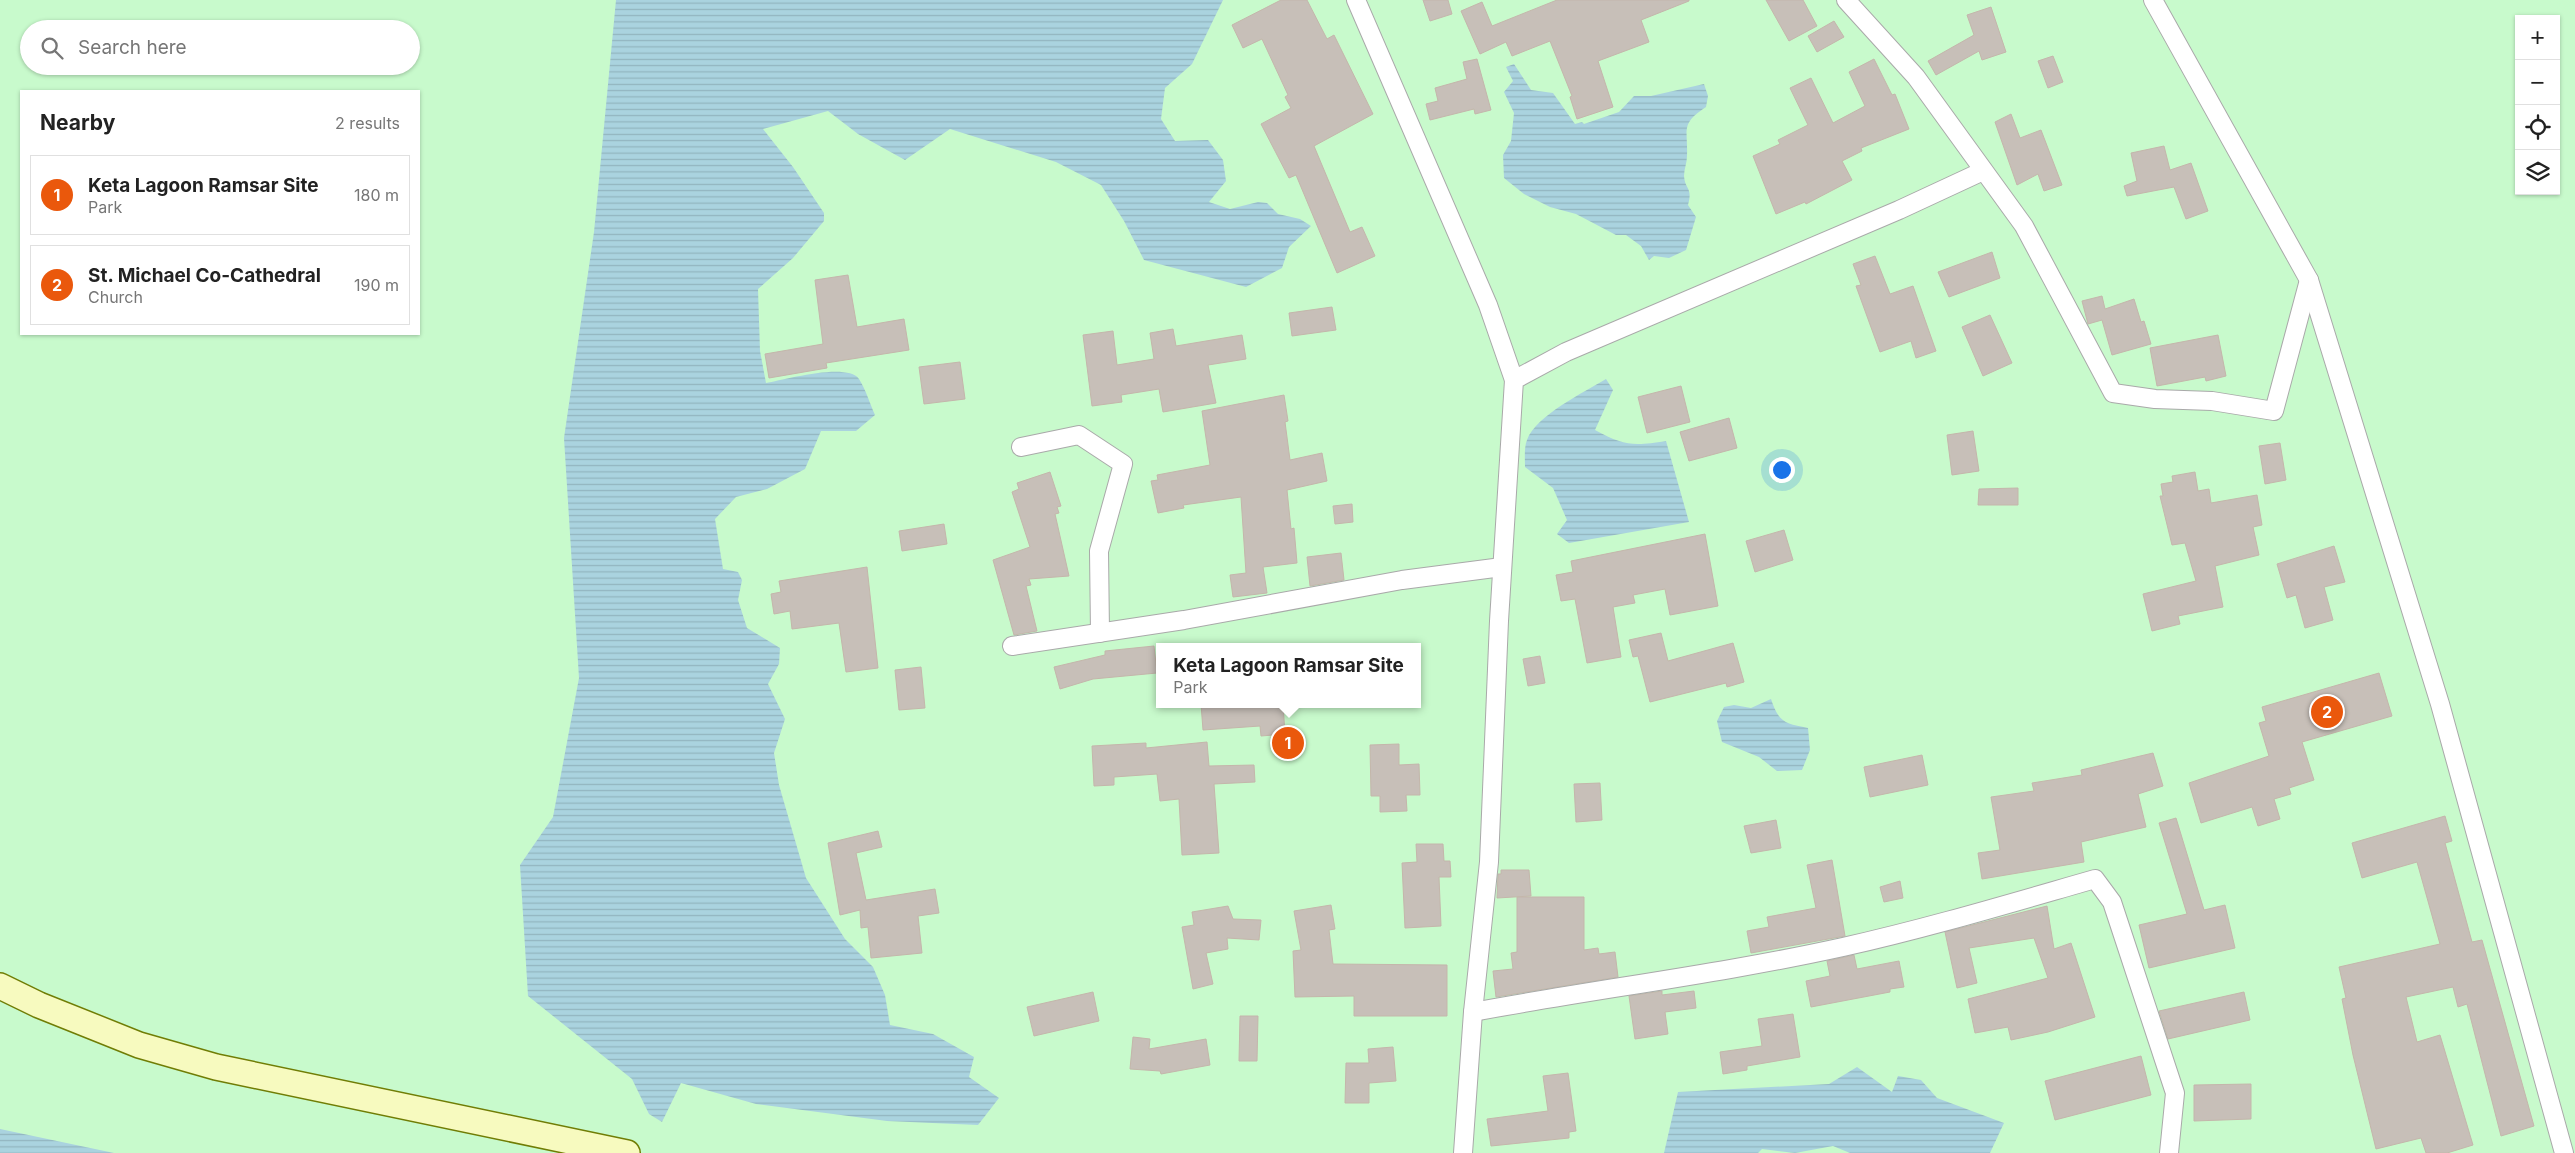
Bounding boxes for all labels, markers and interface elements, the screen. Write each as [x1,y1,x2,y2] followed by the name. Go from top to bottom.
[2515,15,2560,195] map controls
[2515,15,2560,60] button: +
[20,20,420,75] search box
[38,34,66,62] icon: search
[78,36,187,59] text: Search here
[2515,60,2560,105] button: −
[2515,105,2560,150] button: locate
[40,110,115,135] text: Nearby
[335,113,400,133] text: 2 results
[2515,150,2560,195] button: layers
[88,174,319,197] text: Keta Lagoon Ramsar Site
[54,185,60,205] text: 1
[354,185,399,205] text: 180 m
[88,197,122,217] text: Park
[88,264,321,287] text: St. Michael Co-Cathedral
[52,275,62,295] text: 2
[354,275,399,295] text: 190 m
[88,287,143,307] text: Church
[1769,457,1795,483] your location
[1156,643,1421,708] popup
[1173,654,1404,677] text: Keta Lagoon Ramsar Site
[1173,677,1207,697] text: Park
[2311,693,2343,731] pin: 2
[1272,724,1304,762] pin: 1

